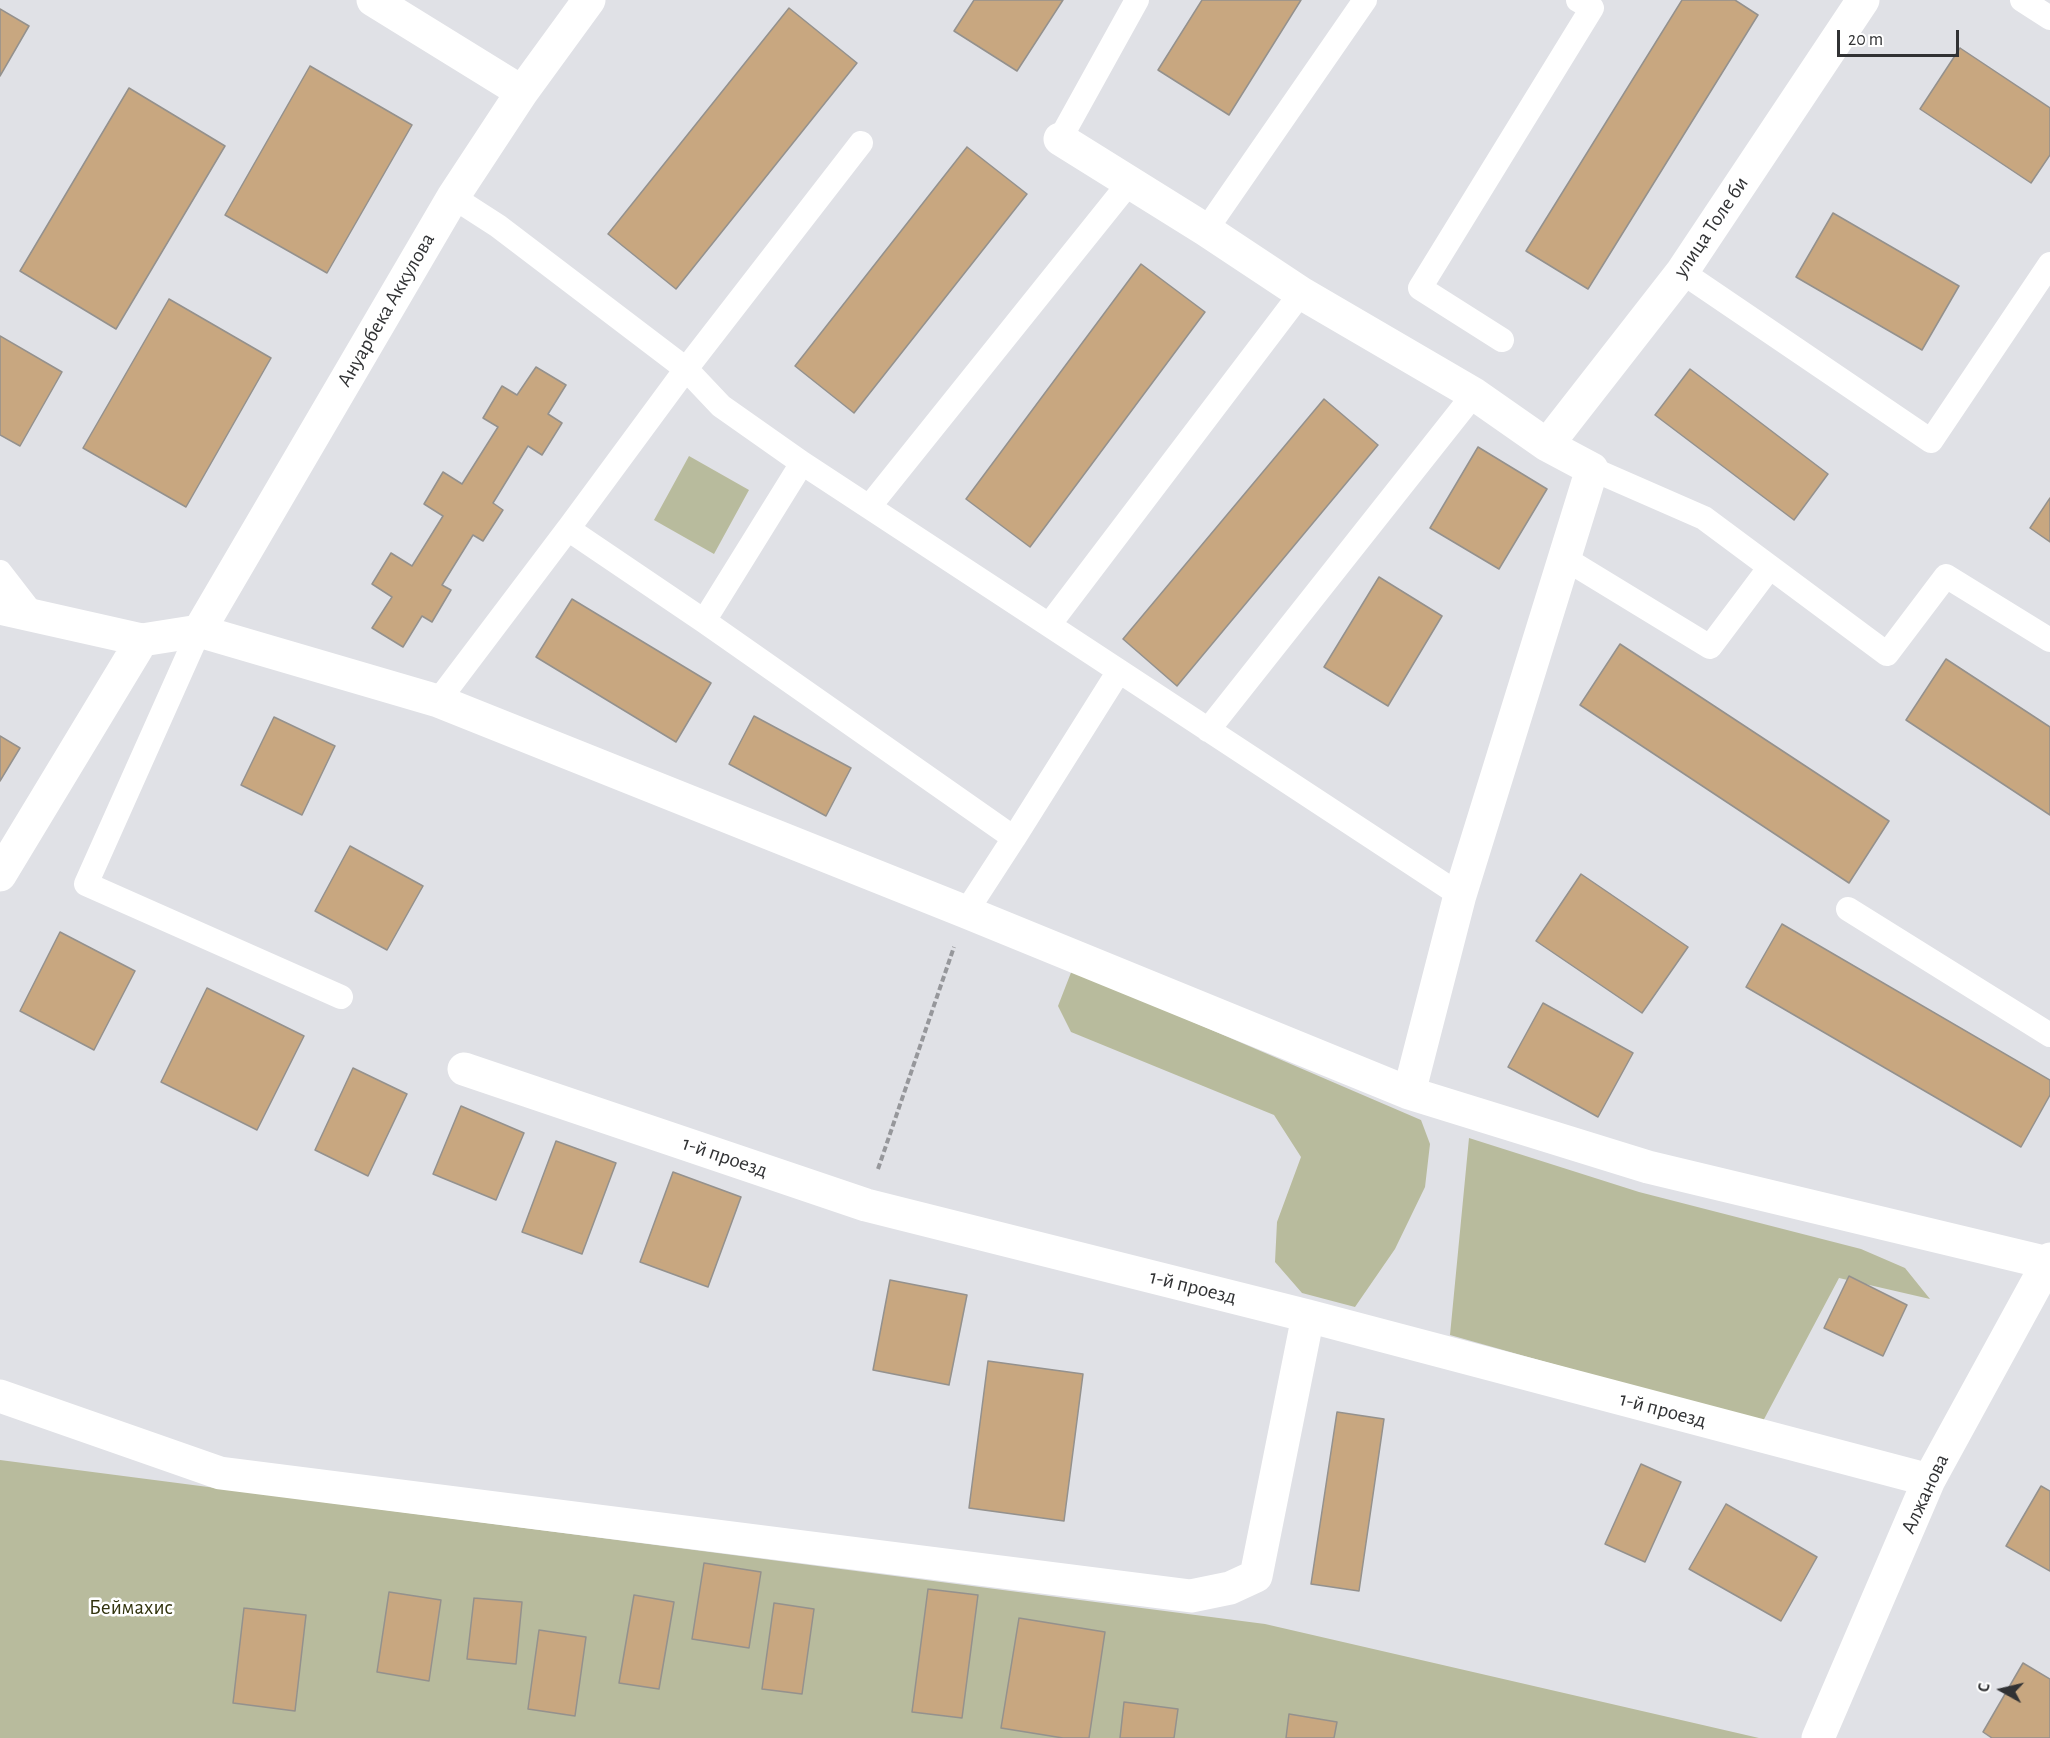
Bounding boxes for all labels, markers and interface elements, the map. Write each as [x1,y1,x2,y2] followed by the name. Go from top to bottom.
[1840,18,1962,56] scale bar
[1848,31,1883,49] text: 20 m
[1668,172,1754,282] street label: улица Толе би
[332,229,440,391] street label: Ануарбека Аккулова
[679,1131,771,1183] street label: 1-й проезд
[1147,1264,1239,1310] street label: 1-й проезд
[1617,1386,1709,1434] street label: 1-й проезд
[1896,1450,1954,1538] street label: Алжанова
[89,1595,173,1621] park label: Беймахис
[1972,1660,2032,1720] north arrow
[1976,1682,1993,1693] text: С

